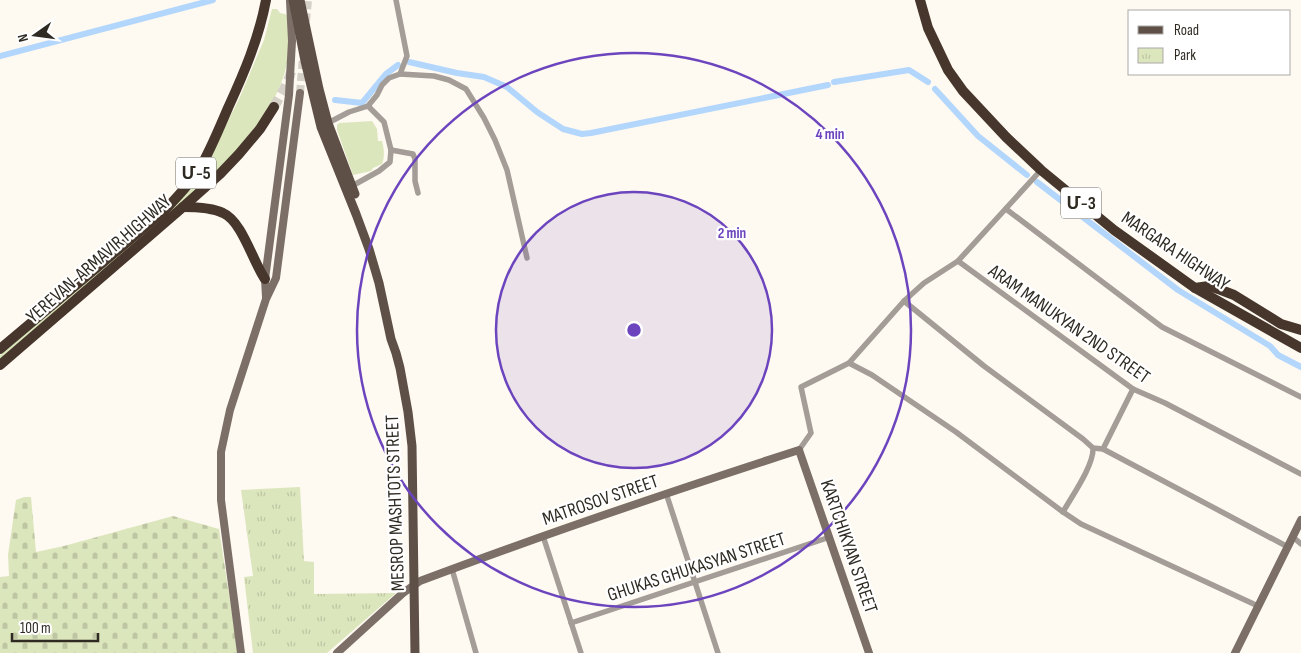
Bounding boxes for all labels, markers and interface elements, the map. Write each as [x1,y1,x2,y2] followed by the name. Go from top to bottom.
[10,10,60,60] north arrow
[1128,10,1291,75] legend
[1174,21,1199,40] text: Road
[14,32,32,44] text: N
[1174,46,1196,65] text: Park
[816,125,844,144] text: 4 min
[176,158,216,188] road number: Մ-5
[1061,188,1101,218] road number: Մ-3
[22,190,176,328] street label: YEREVAN-ARMAVIR HIGHWAY
[1117,207,1234,296] street label: MARGARA HIGHWAY
[718,224,746,243] text: 2 min
[983,259,1155,389] street label: ARAM MANUKYAN 2ND STREET
[625,321,643,339] centre of rings
[381,414,410,592] street label: MESROP MASHTOTS STREET
[540,470,662,531] street label: MATROSOV STREET
[815,477,882,617] street label: KARTCHIKYAN STREET
[605,528,789,607] street label: GHUKAS GHUKASYAN STREET
[12,610,99,642] scale bar
[20,619,51,638] text: 100 m

